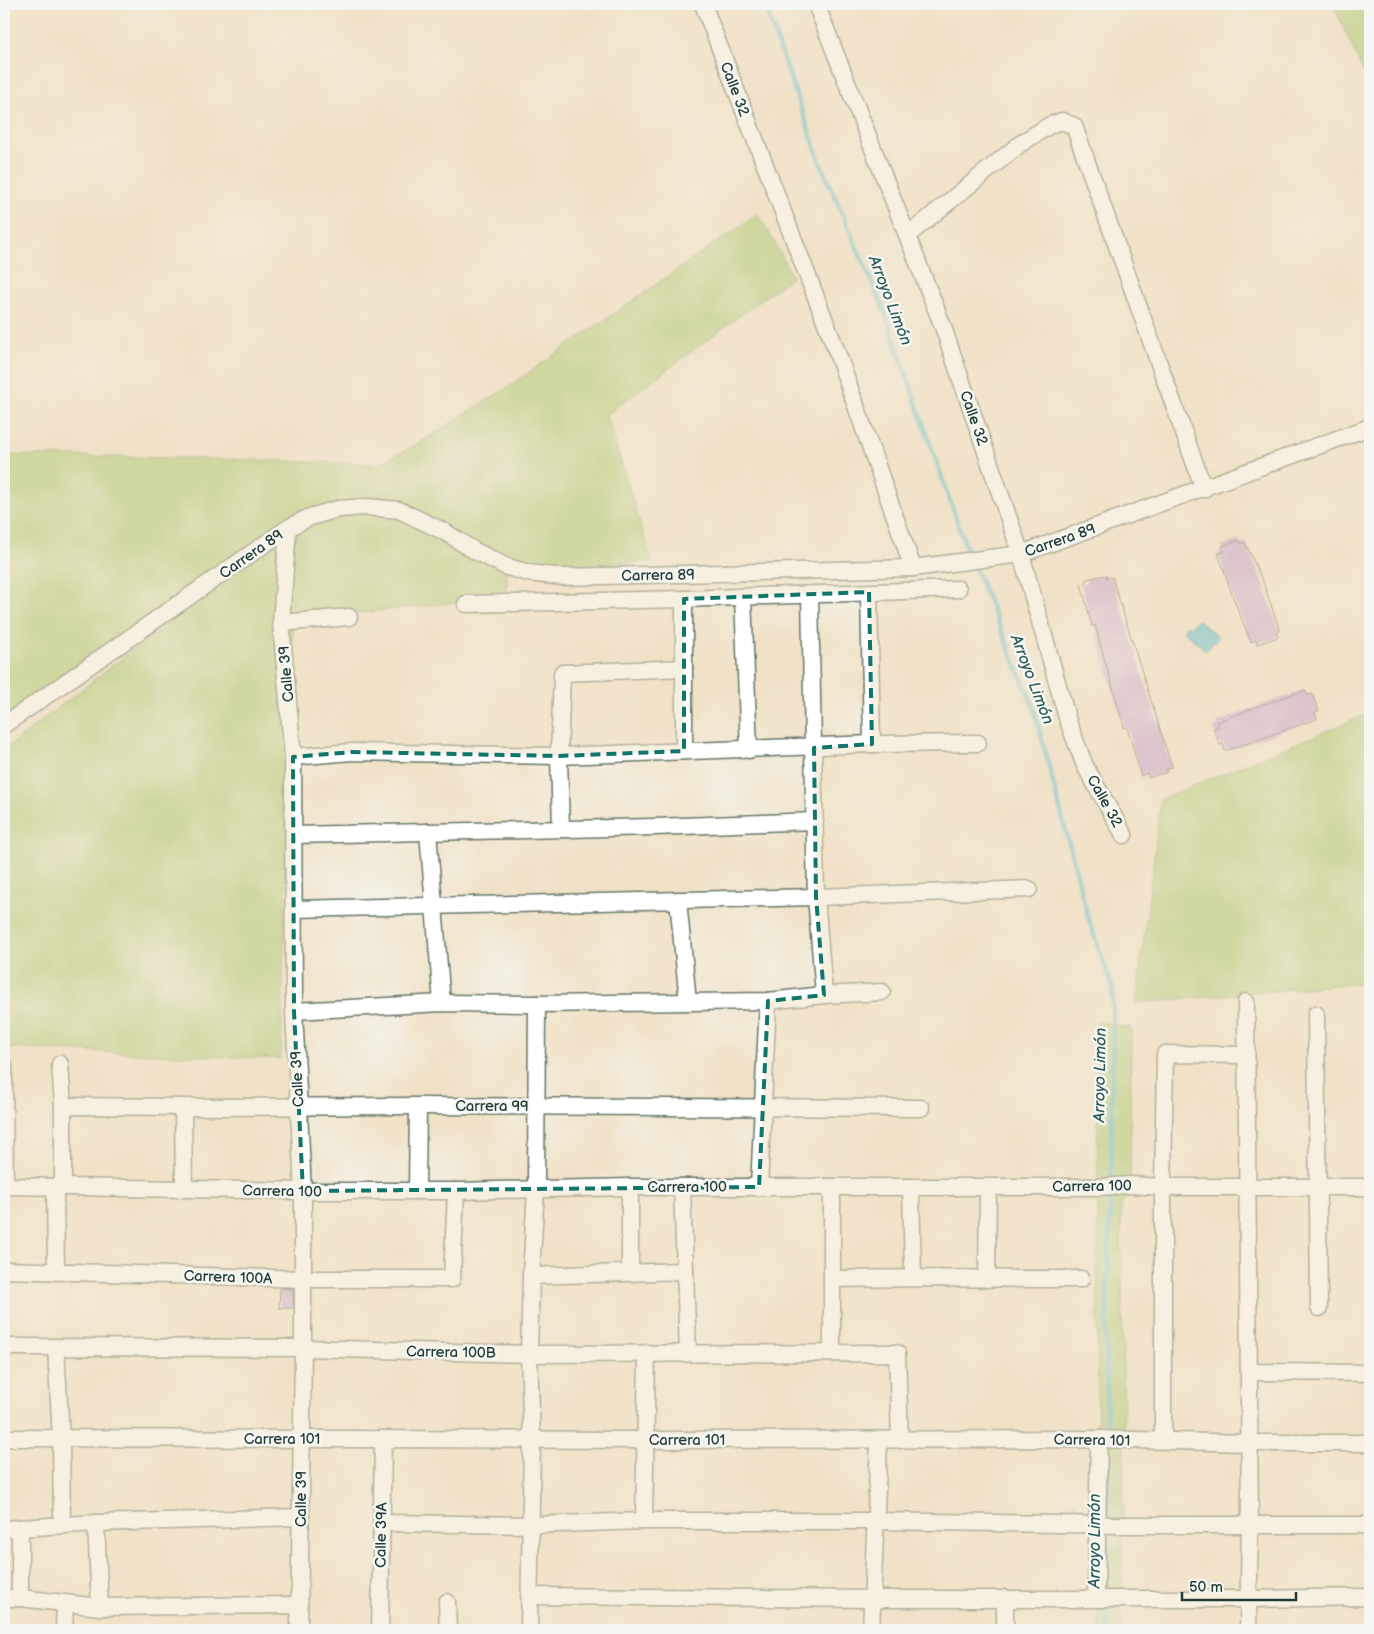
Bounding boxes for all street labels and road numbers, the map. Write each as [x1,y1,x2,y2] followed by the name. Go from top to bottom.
[715,59,754,119] street label: Calle 32
[955,388,992,448] street label: Calle 32
[1022,520,1098,561] street label: Carrera 89
[216,526,287,583] street label: Carrera 89
[621,565,695,586] street label: Carrera 89
[275,645,298,703] street label: Calle 39
[1082,772,1127,831] street label: Calle 32
[287,1050,308,1108] street label: Calle 39
[455,1097,529,1116] street label: Carrera 99
[1052,1176,1132,1197] street label: Carrera 100
[647,1178,727,1197] street label: Carrera 100
[242,1181,322,1202] street label: Carrera 100
[183,1266,274,1289] street label: Carrera 100A
[406,1342,496,1363] street label: Carrera 100B
[244,1430,320,1449] street label: Carrera 101
[1053,1430,1130,1451] street label: Carrera 101
[649,1431,725,1450] street label: Carrera 101
[292,1471,311,1527] street label: Calle 39
[371,1501,392,1568] street label: Calle 39A

